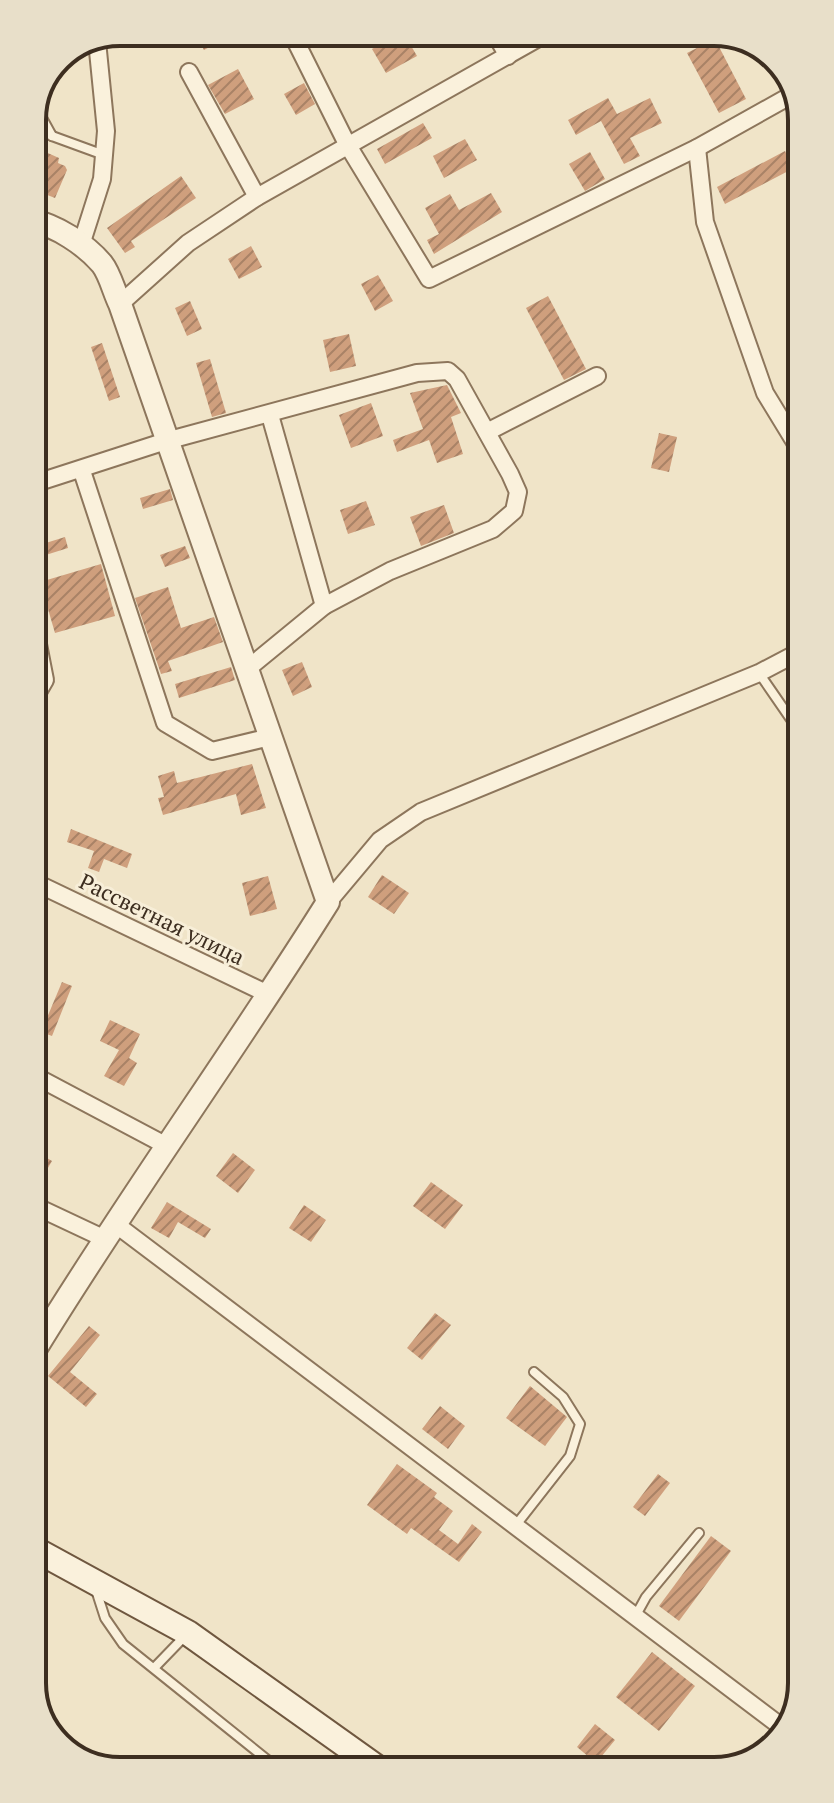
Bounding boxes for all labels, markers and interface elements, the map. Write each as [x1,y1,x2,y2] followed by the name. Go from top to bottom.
[75,866,250,971] street label: Рассветная улица

